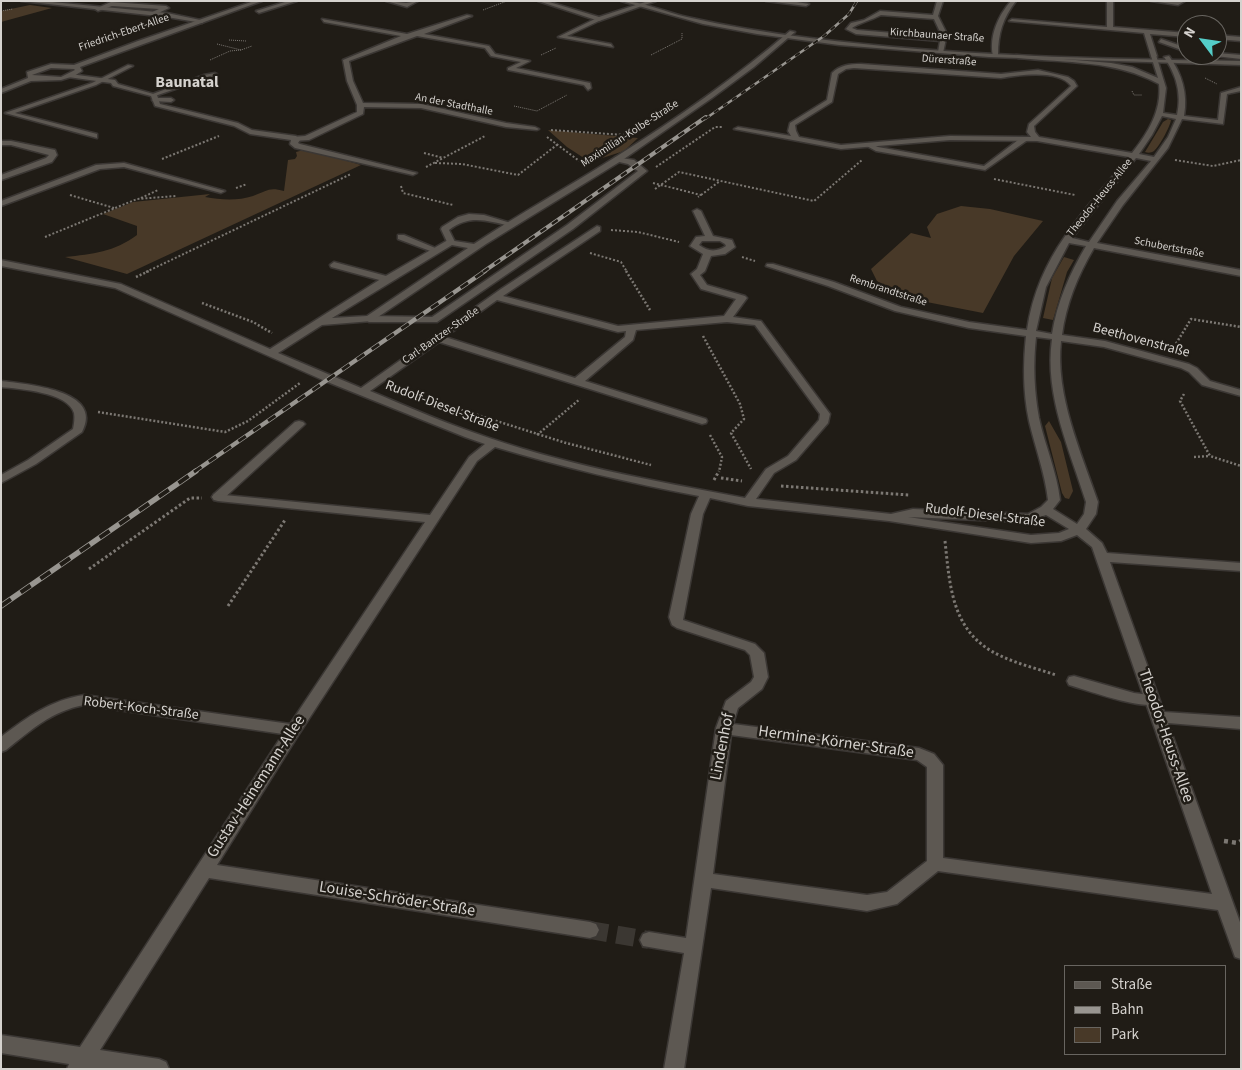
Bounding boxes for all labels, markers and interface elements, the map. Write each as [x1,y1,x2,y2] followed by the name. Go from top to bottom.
[77,11,171,55] street label: Friedrich-Ebert-Allee
[1177,15,1227,65] north arrow
[1179,24,1201,42] text: N
[889,26,985,46] street label: Kirchbaunaer Straße
[921,53,977,69] street label: Dürerstraße
[155,73,219,93] district label: Baunatal
[414,91,494,119] street label: An der Stadthalle
[579,98,681,170] street label: Maximilian-Kolbe-Straße
[1065,156,1135,240] street label: Theodor-Heuss-Allee
[1133,235,1205,261] street label: Schubertstraße
[848,272,928,310] street label: Rembrandtstraße
[400,305,482,367] street label: Carl-Bantzer-Straße
[1091,320,1191,362] street label: Beethovenstraße
[383,378,501,436] street label: Rudolf-Diesel-Straße
[924,500,1046,532] street label: Rudolf-Diesel-Straße
[1133,667,1197,805] street label: Theodor-Heuss-Allee
[82,694,200,724] street label: Robert-Koch-Straße
[204,712,310,862] street label: Gustav-Heinemann-Allee
[707,712,739,782] street label: Lindenhof
[757,723,915,763] street label: Hermine-Körner-Straße
[318,878,476,922] street label: Louise-Schröder-Straße
[1064,965,1227,1055] legend
[1111,974,1152,995] text: Straße
[1111,999,1144,1020] text: Bahn
[1111,1024,1139,1045] text: Park

